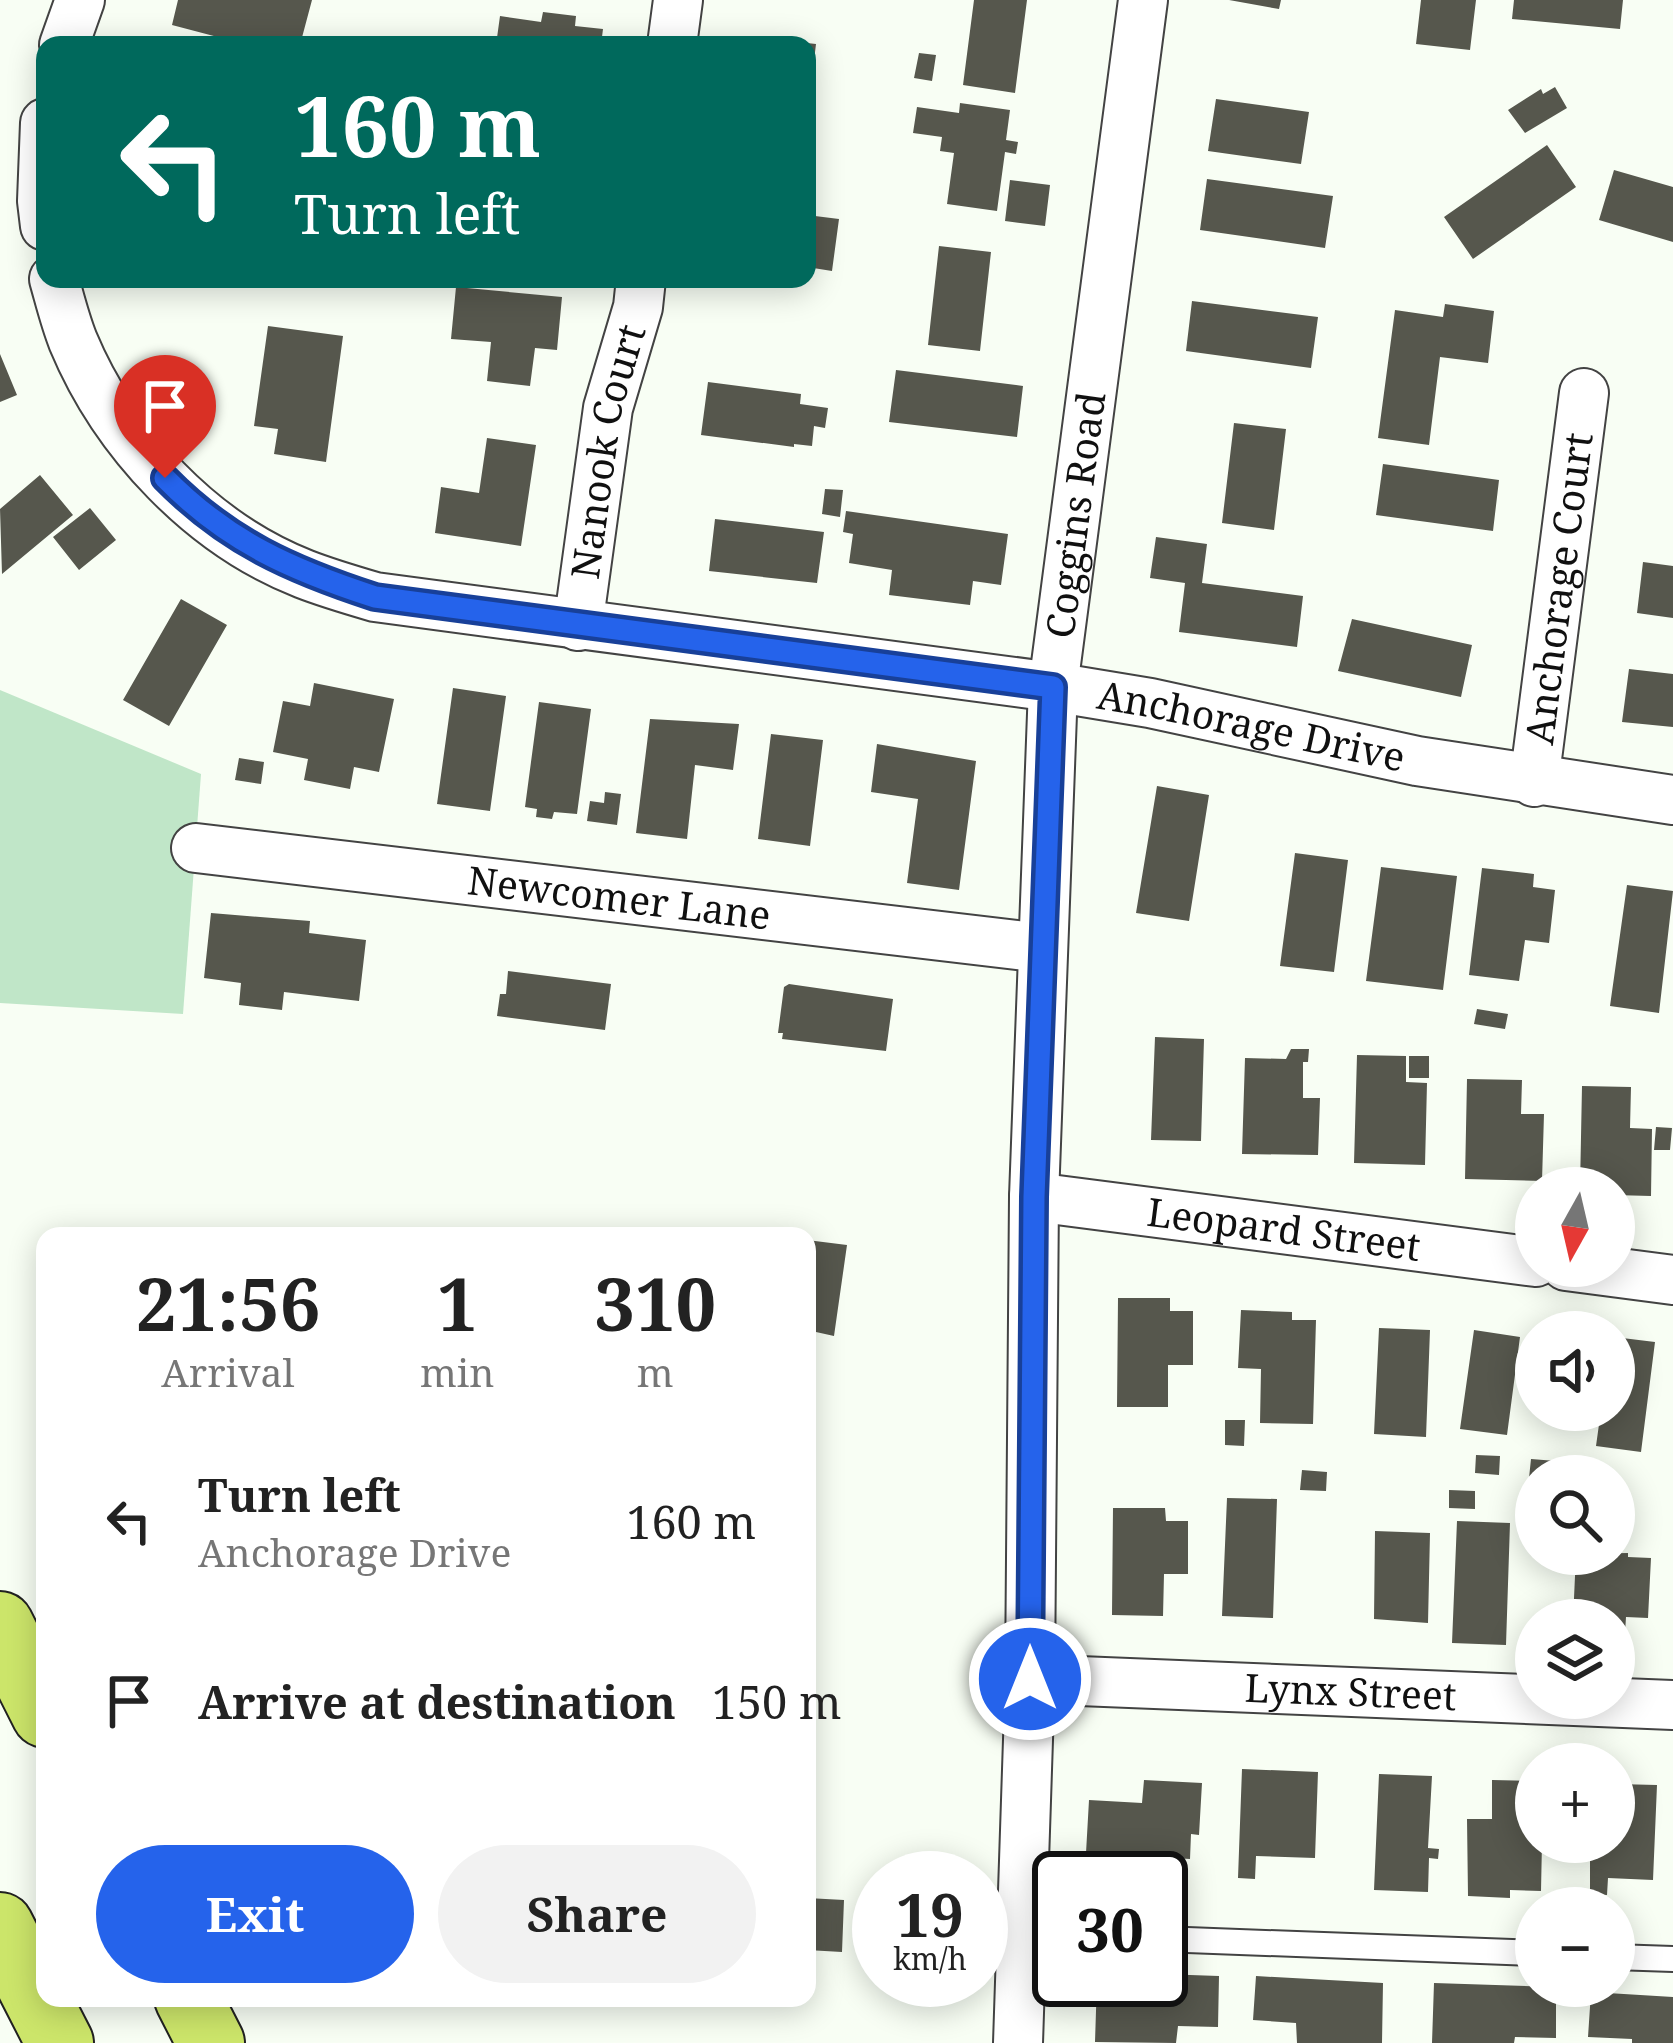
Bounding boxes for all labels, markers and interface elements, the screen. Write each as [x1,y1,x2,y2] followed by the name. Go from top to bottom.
[294,67,541,182] text: 160 m
[96,84,252,240] icon: left
[294,176,520,250] text: Turn left
[557,318,656,582] street label: Nanook Court
[114,355,216,478] pin
[132,373,198,439] icon: arrive
[1032,388,1116,641] street label: Coggins Road
[1511,429,1604,748] street label: Anchorage Court
[1094,667,1410,783] street label: Anchorage Drive
[465,852,774,941] street label: Newcomer Lane
[1515,1167,1635,1287] north arrow
[1515,1167,1635,2007] map controls
[1144,1184,1424,1272] street label: Leopard Street
[136,1254,320,1352] text: 21:56
[437,1254,478,1352] text: 1
[594,1254,716,1352] text: 310
[1515,1311,1635,1431] button: sound
[161,1345,295,1398] text: Arrival
[420,1345,495,1398] text: min
[637,1345,674,1398] text: m
[1515,1455,1635,1575] button: search
[198,1464,401,1525] text: Turn left
[96,1488,162,1554] icon: left
[626,1491,756,1552] text: 160 m
[198,1525,511,1578] text: Anchorage Drive
[1515,1599,1635,1719] button: layers
[967,1616,1093,1742] position arrow
[1244,1660,1458,1721] street label: Lynx Street
[96,1668,162,1734] icon: arrive
[198,1671,676,1732] text: Arrive at destination
[712,1671,842,1732] text: 150 m
[1515,1743,1635,1863] button: +
[96,1845,414,1983] button: Exit
[438,1845,756,1983] button: Share
[1032,1851,1188,2007] speed limit sign: 30
[896,1873,964,1955] text: 19
[1515,1887,1635,2007] button: −
[893,1938,967,1979] text: km/h

